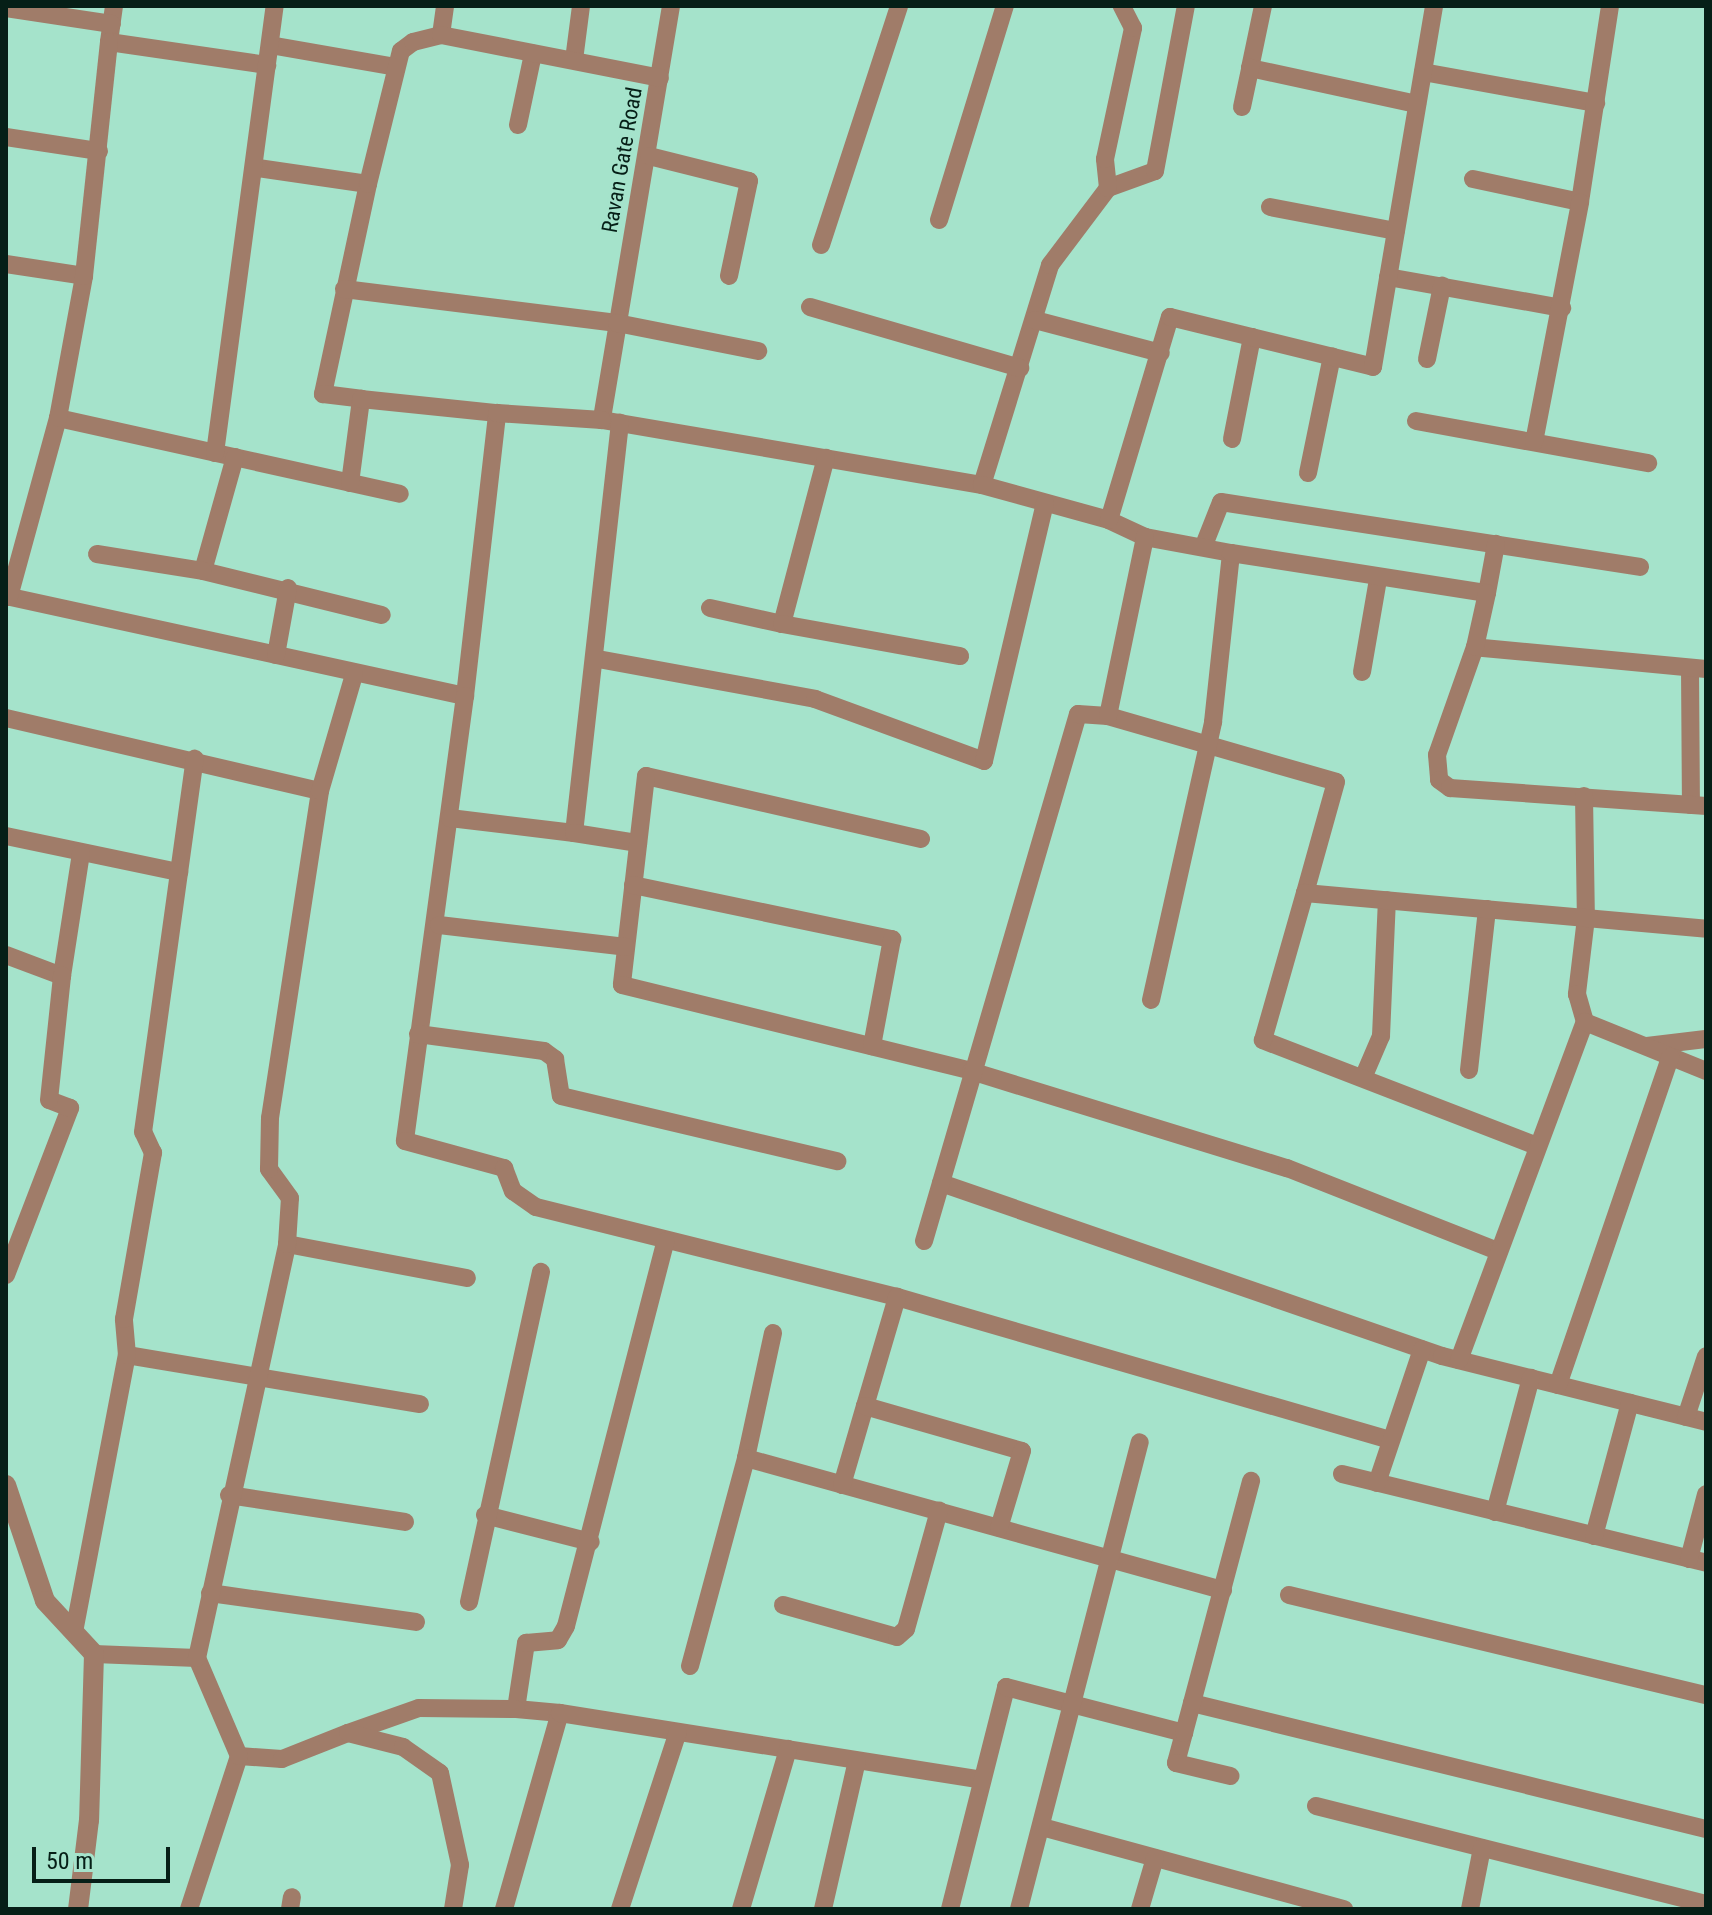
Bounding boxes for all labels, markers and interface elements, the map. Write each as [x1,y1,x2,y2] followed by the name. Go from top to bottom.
[596,85,648,235] street label: Ravan Gate Road
[36,1831,174,1881] scale bar
[46,1847,93,1875] text: 50 m

